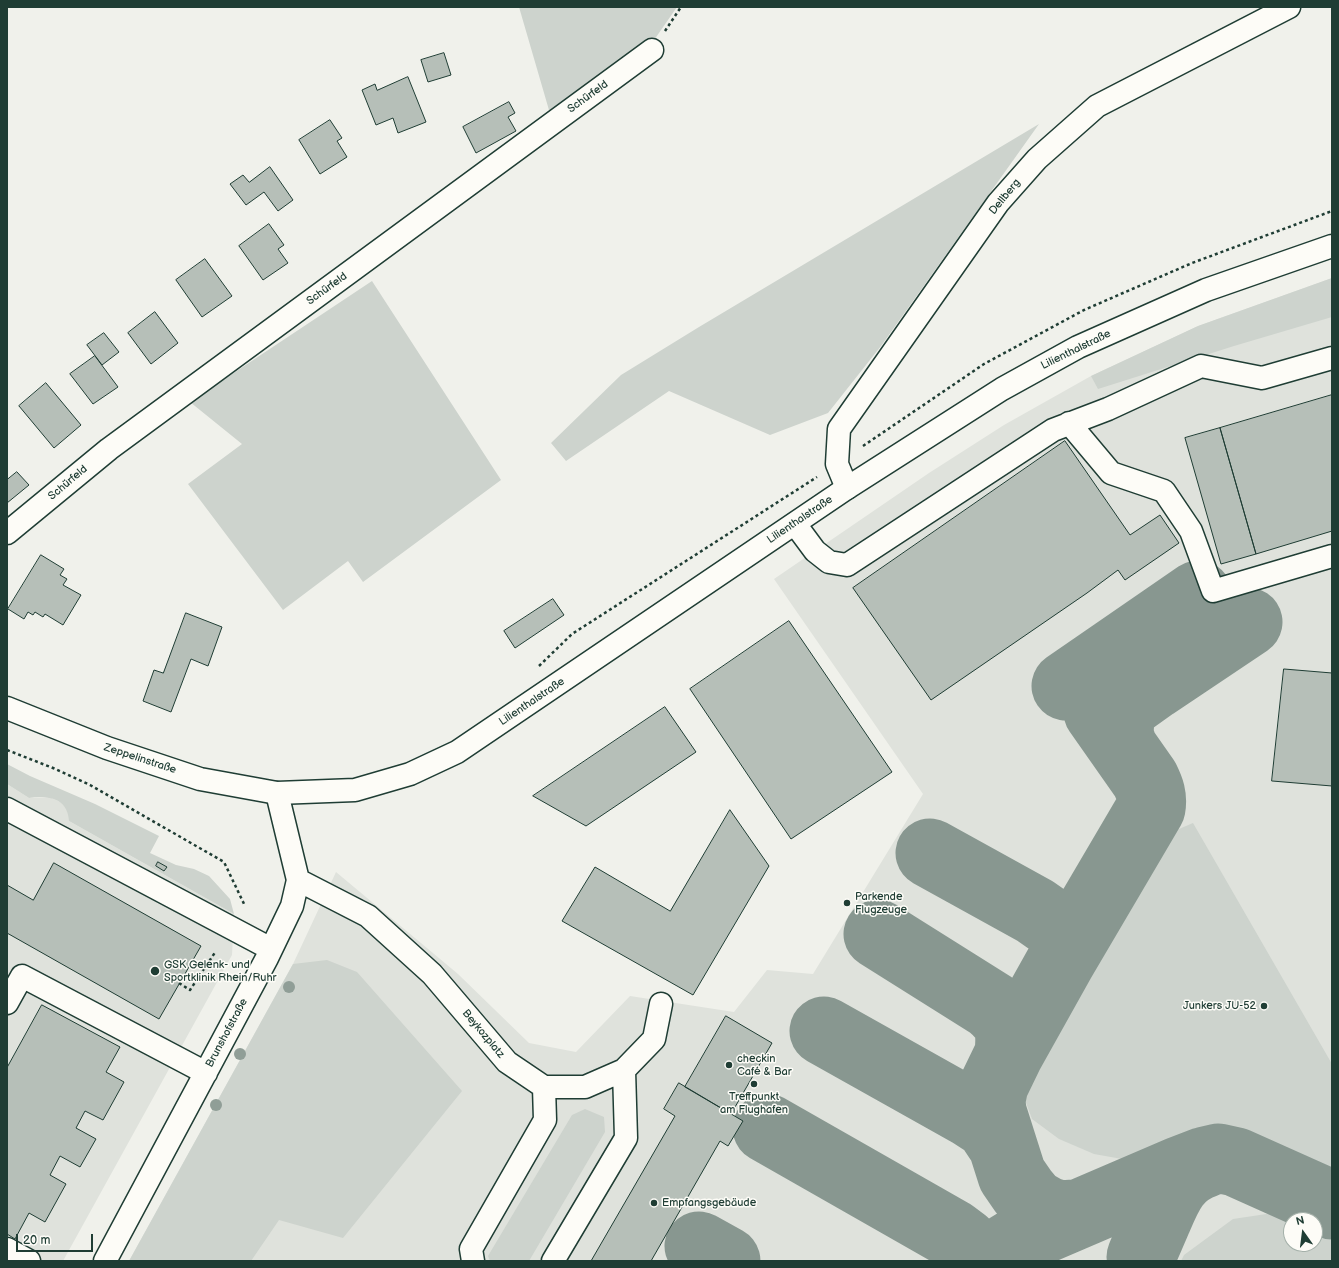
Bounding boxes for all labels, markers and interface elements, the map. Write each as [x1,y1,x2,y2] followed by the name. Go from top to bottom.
[565,78,611,116] street label: Schürfeld
[987,176,1023,218] street label: Dellberg
[304,270,350,308] street label: Schürfeld
[1039,327,1113,373] street label: Lilienthalstraße
[46,463,90,503] street label: Schürfeld
[765,493,835,547] street label: Lilienthalstraße
[497,675,567,729] street label: Lilienthalstraße
[102,741,178,777] street label: Zeppelinstraße
[855,890,907,916] place label: Parkende Flugzeuge
[842,898,852,908] marker: Parkende Flugzeuge
[164,958,276,984] place label: GSK Gelenk- und Sportklinik Rhein/Ruhr
[149,965,161,977] marker: GSK Gelenk- und Sportklinik Rhein/Ruhr
[203,996,251,1070] street label: Brunshofstraße
[1183,999,1256,1013] place label: Junkers JU-52
[1259,1001,1269,1011] marker: Junkers JU-52
[459,1007,507,1061] street label: Beykozplatz
[737,1052,792,1078] place label: checkin Café & Bar
[724,1060,734,1070] marker: checkin Café & Bar
[749,1079,759,1089] marker: Treffpunkt am Flughafen
[720,1090,788,1116] place label: Treffpunkt am Flughafen
[662,1196,756,1210] place label: Empfangsgebäude
[649,1198,659,1208] marker: Empfangsgebäude
[1283,1212,1323,1252] north arrow
[1295,1214,1306,1228] text: N
[18,1226,95,1252] scale bar
[23,1233,50,1248] text: 20 m

